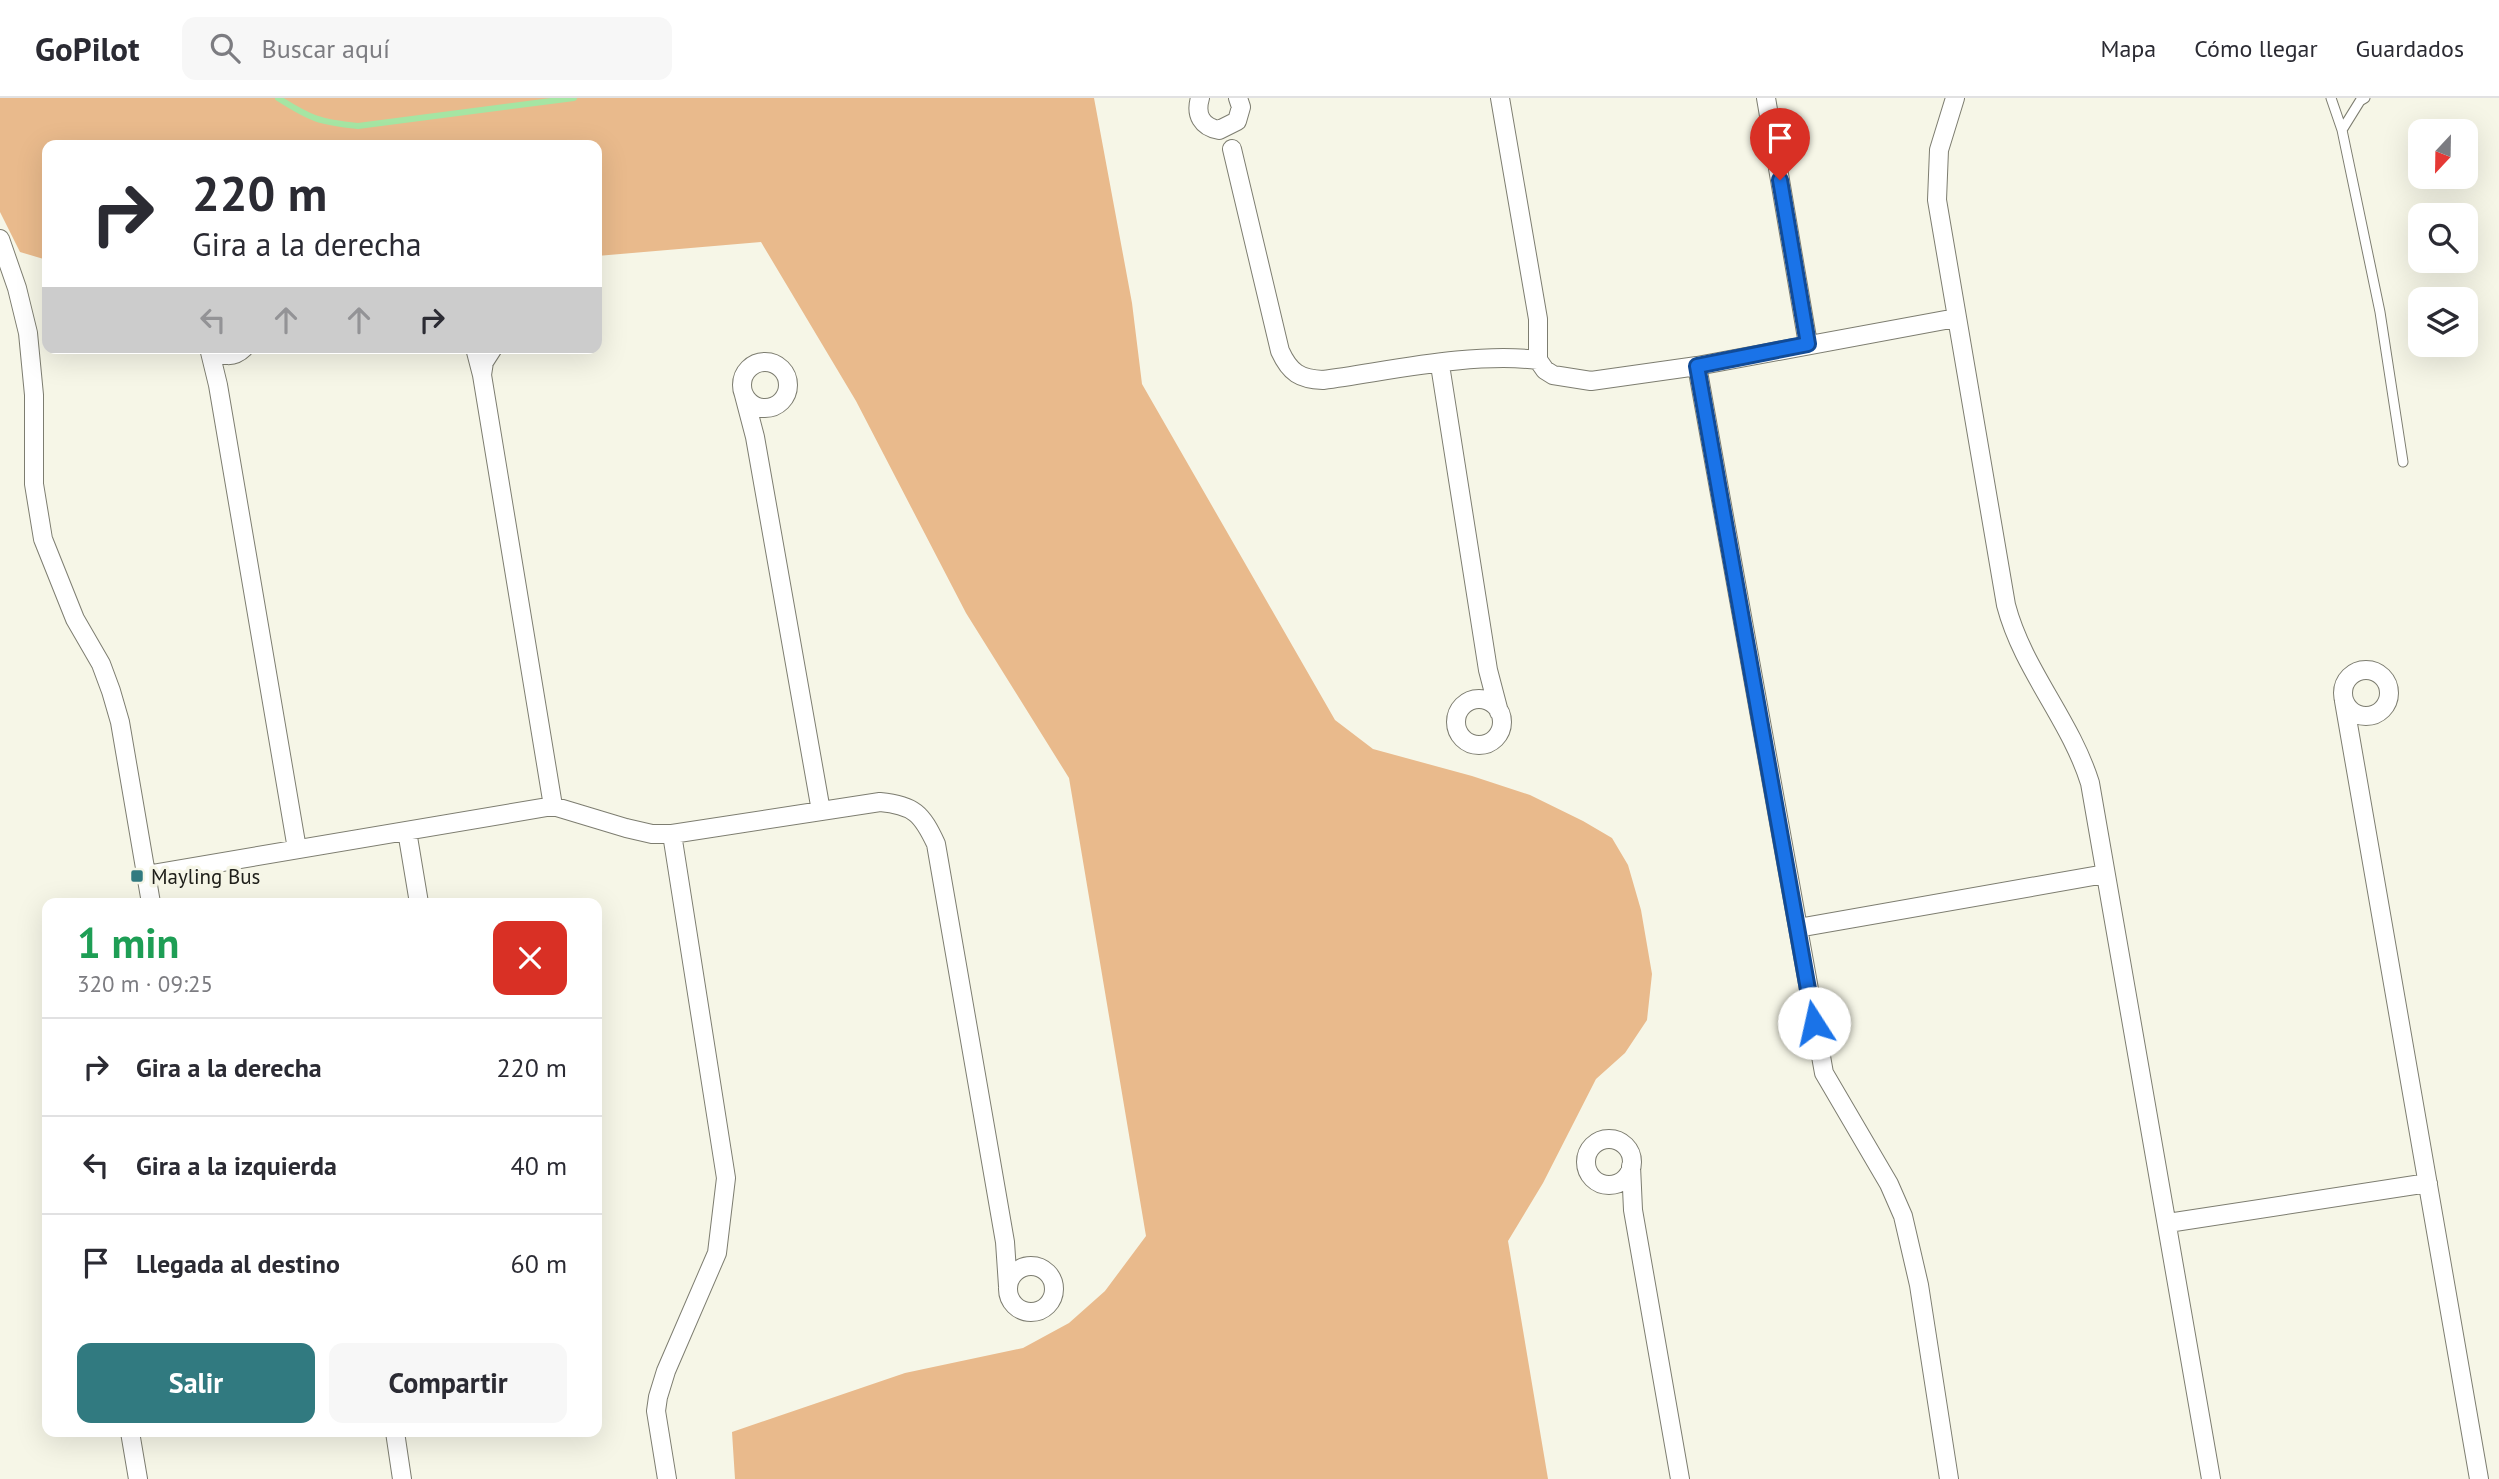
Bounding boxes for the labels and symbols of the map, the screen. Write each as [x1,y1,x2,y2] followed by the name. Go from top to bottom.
[1750,108,1810,180] pin
[2408,119,2478,189] north arrow
[151,863,260,890] place label: Mayling Bus
[129,868,145,884] marker: Mayling Bus
[1777,986,1851,1060] position arrow

